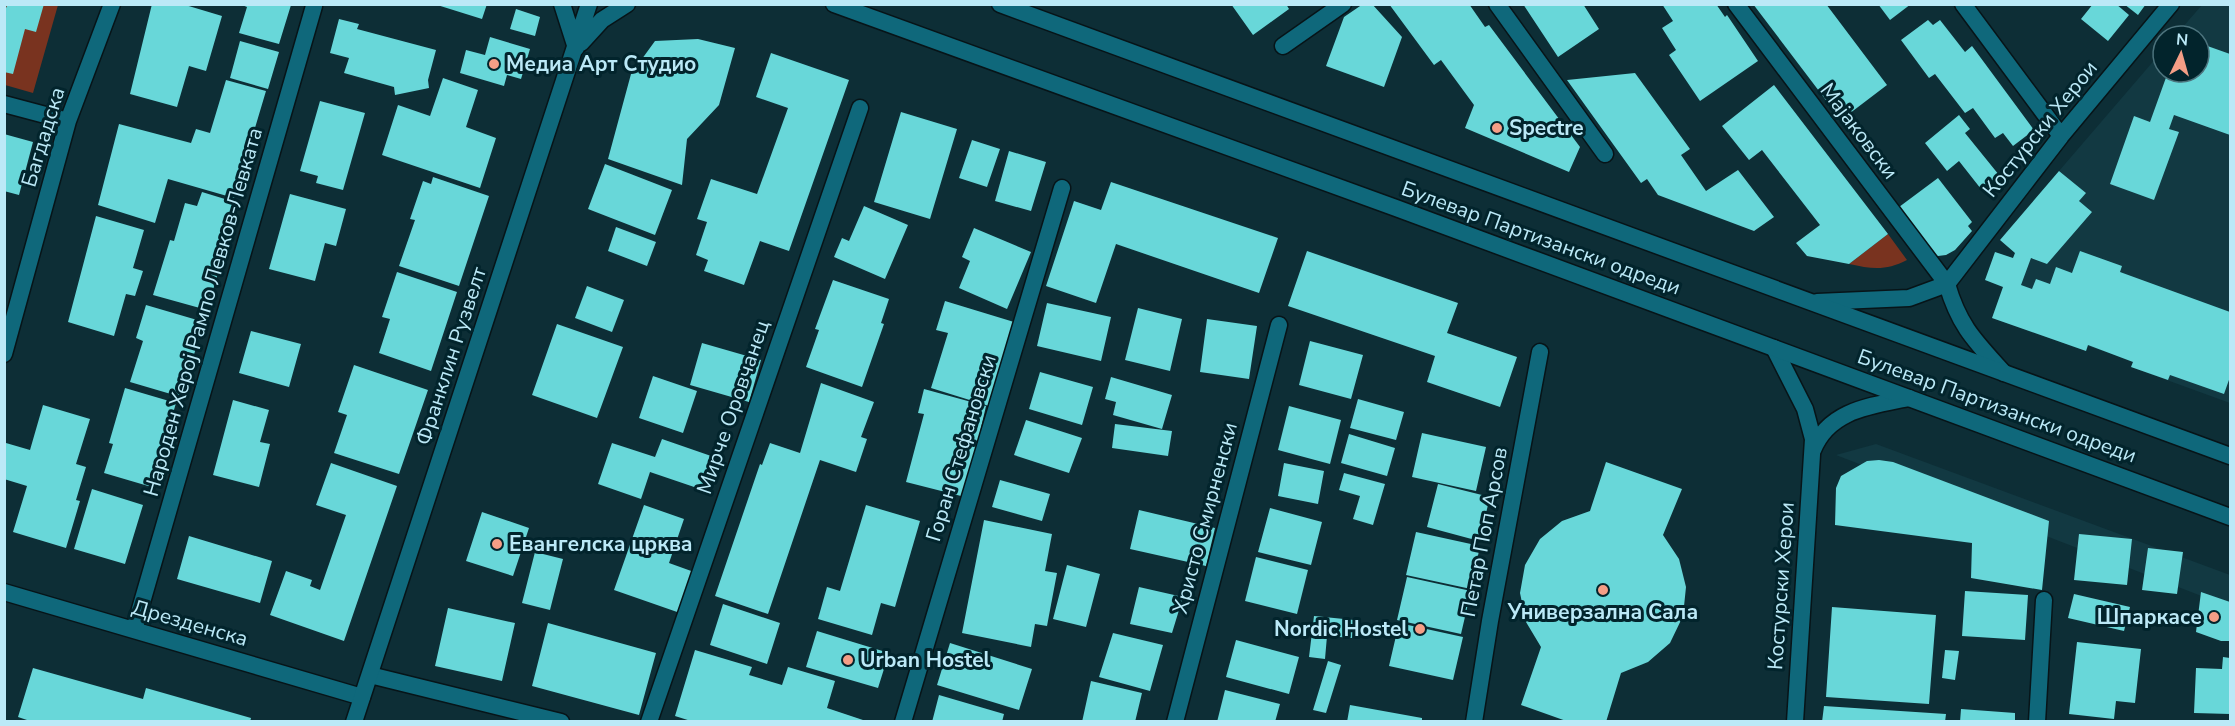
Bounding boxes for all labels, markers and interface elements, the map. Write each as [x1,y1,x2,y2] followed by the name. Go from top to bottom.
[2151,24,2211,84] north arrow
[2175,29,2189,52] text: N
[506,50,697,78] place label: Медиа Арт Студио
[1976,55,2104,203] street label: Костурски Херои
[487,57,501,71] marker: Медиа Арт Студио
[1814,77,1904,185] street label: Мајаковски
[15,84,71,190] street label: Багдадска
[1509,114,1584,142] place label: Spectre
[1490,121,1504,135] marker: Spectre
[137,124,269,500] street label: Народен Херој Рампо Левков-Левката
[1398,174,1684,302] street label: Булевар Партизански одреди
[409,263,493,449] street label: Франклин Рузвелт
[690,316,776,498] street label: Мирче Оровчанец
[1854,342,2140,470] street label: Булевар Партизански одреди
[919,351,1003,545] street label: Горан Стефановски
[1166,419,1244,617] street label: Христо Смирненски
[1454,445,1514,619] street label: Петар Поп Арсов
[1761,501,1801,671] street label: Костурски Херои
[509,530,693,558] place label: Евангелска црква
[490,537,504,551] marker: Евангелска црква
[1596,583,1610,597] marker: Универзална Сала
[129,593,251,653] street label: Дрезденска
[1507,598,1698,626] place label: Универзална Сала
[2097,603,2202,631] place label: Шпаркасе
[2207,610,2221,624] marker: Шпаркасе
[1274,615,1408,643] place label: Nordic Hostel
[1413,622,1427,636] marker: Nordic Hostel
[860,646,991,674] place label: Urban Hostel
[841,653,855,667] marker: Urban Hostel

